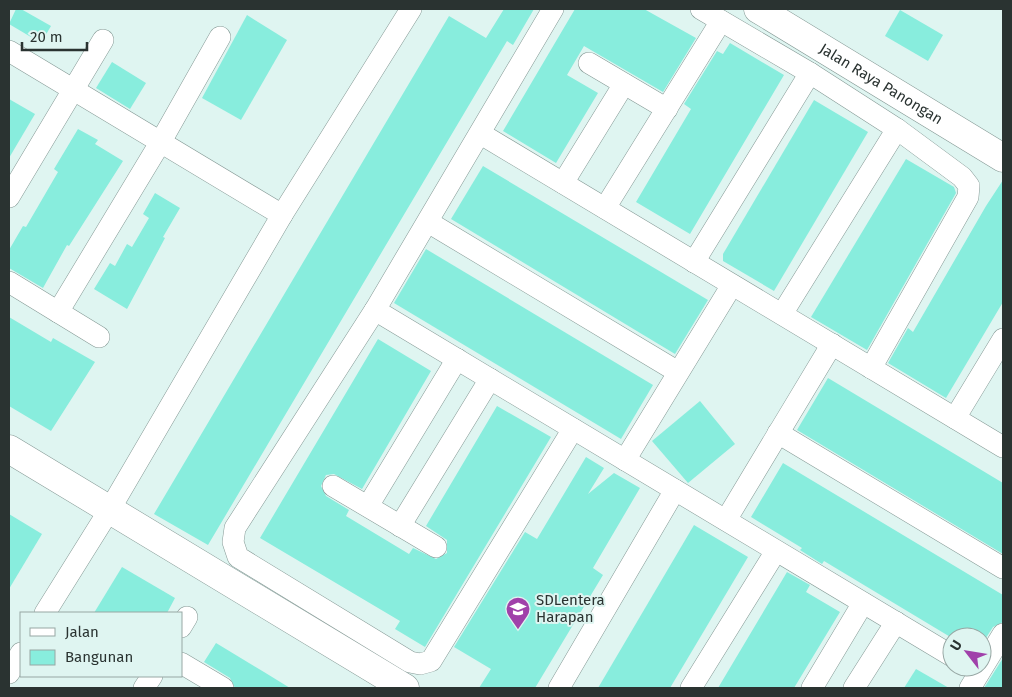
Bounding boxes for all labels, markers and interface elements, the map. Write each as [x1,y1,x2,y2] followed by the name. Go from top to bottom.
[22,20,88,52] scale bar
[30,28,63,46] text: 20 m
[816,40,946,128] street label: Jalan Raya Panongan
[536,591,605,626] place label: SDLentera Harapan
[505,596,531,630] school or university icon: SDLentera Harapan
[20,612,182,677] legend
[65,623,99,641] text: Jalan
[942,627,992,677] north arrow
[947,637,966,654] text: U
[65,648,133,666] text: Bangunan

